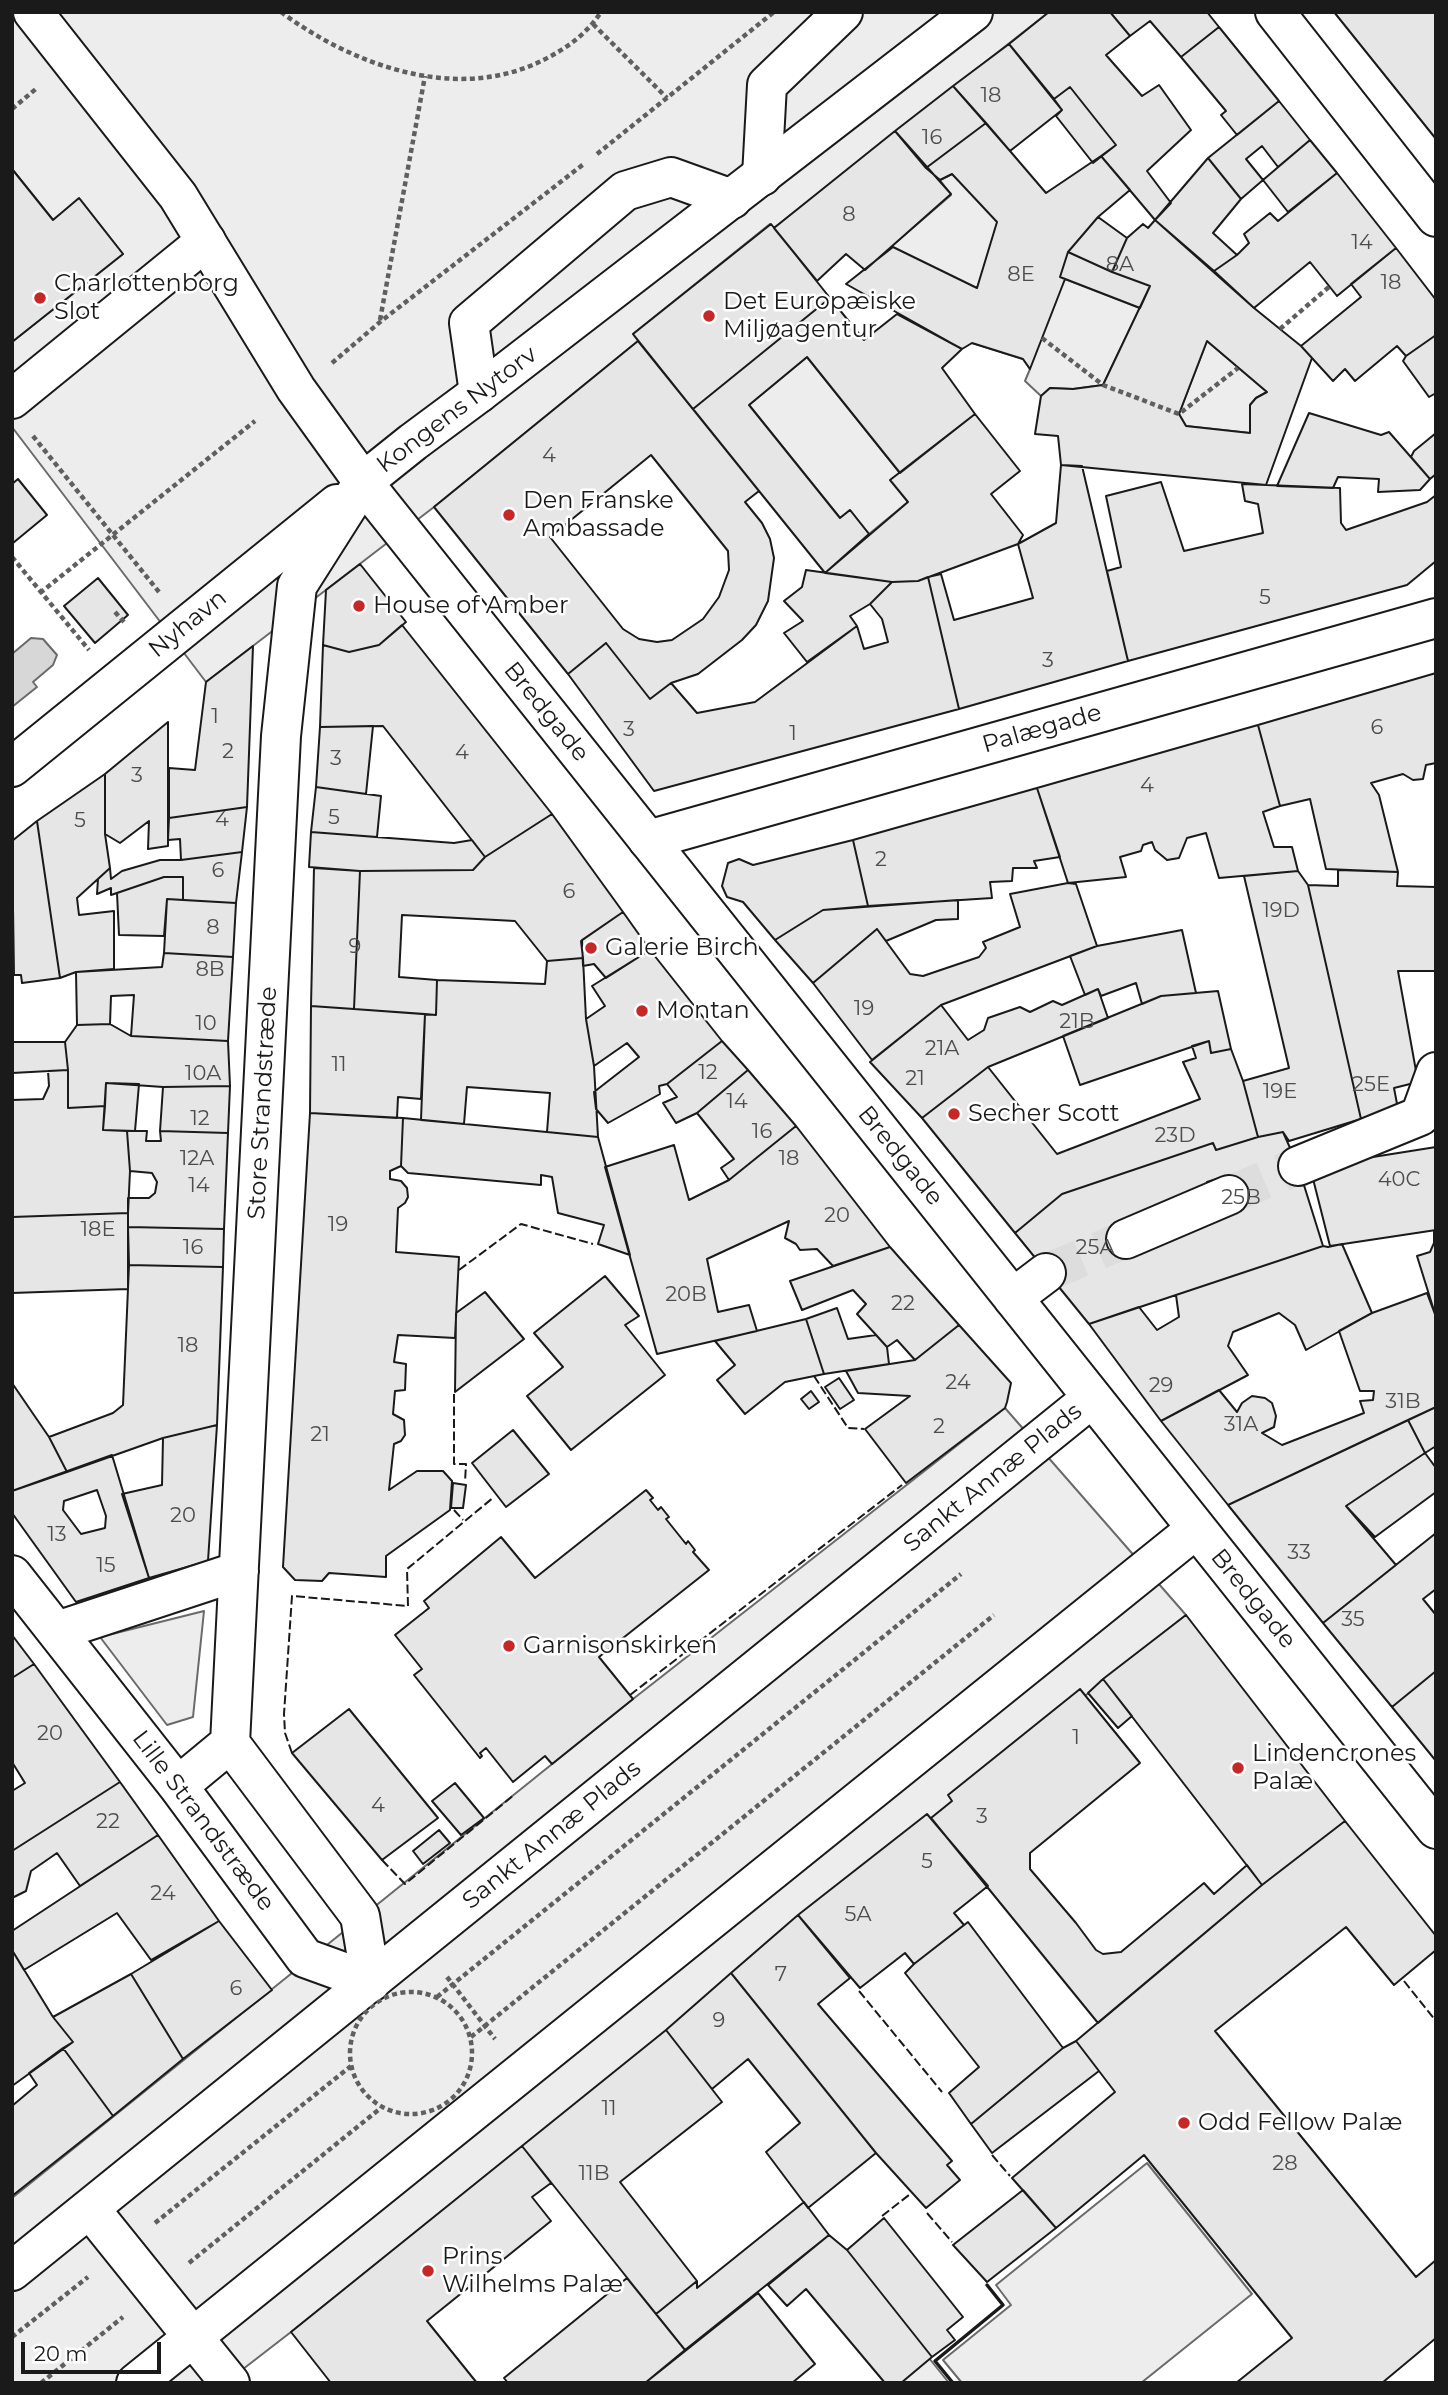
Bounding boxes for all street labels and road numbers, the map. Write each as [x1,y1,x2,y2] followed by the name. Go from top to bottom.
[371,340,543,480] street label: Kongens Nytorv
[143,584,233,664] street label: Nyhavn
[497,656,595,768] street label: Bredgade
[979,698,1105,760] street label: Palægade
[243,986,283,1220] street label: Store Strandstræde
[851,1100,949,1212] street label: Bredgade
[898,1397,1088,1559] street label: Sankt Annæ Plads
[1204,1543,1302,1655] street label: Bredgade
[126,1725,280,1917] street label: Lille Strandstræde
[457,1754,647,1916] street label: Sankt Annæ Plads

